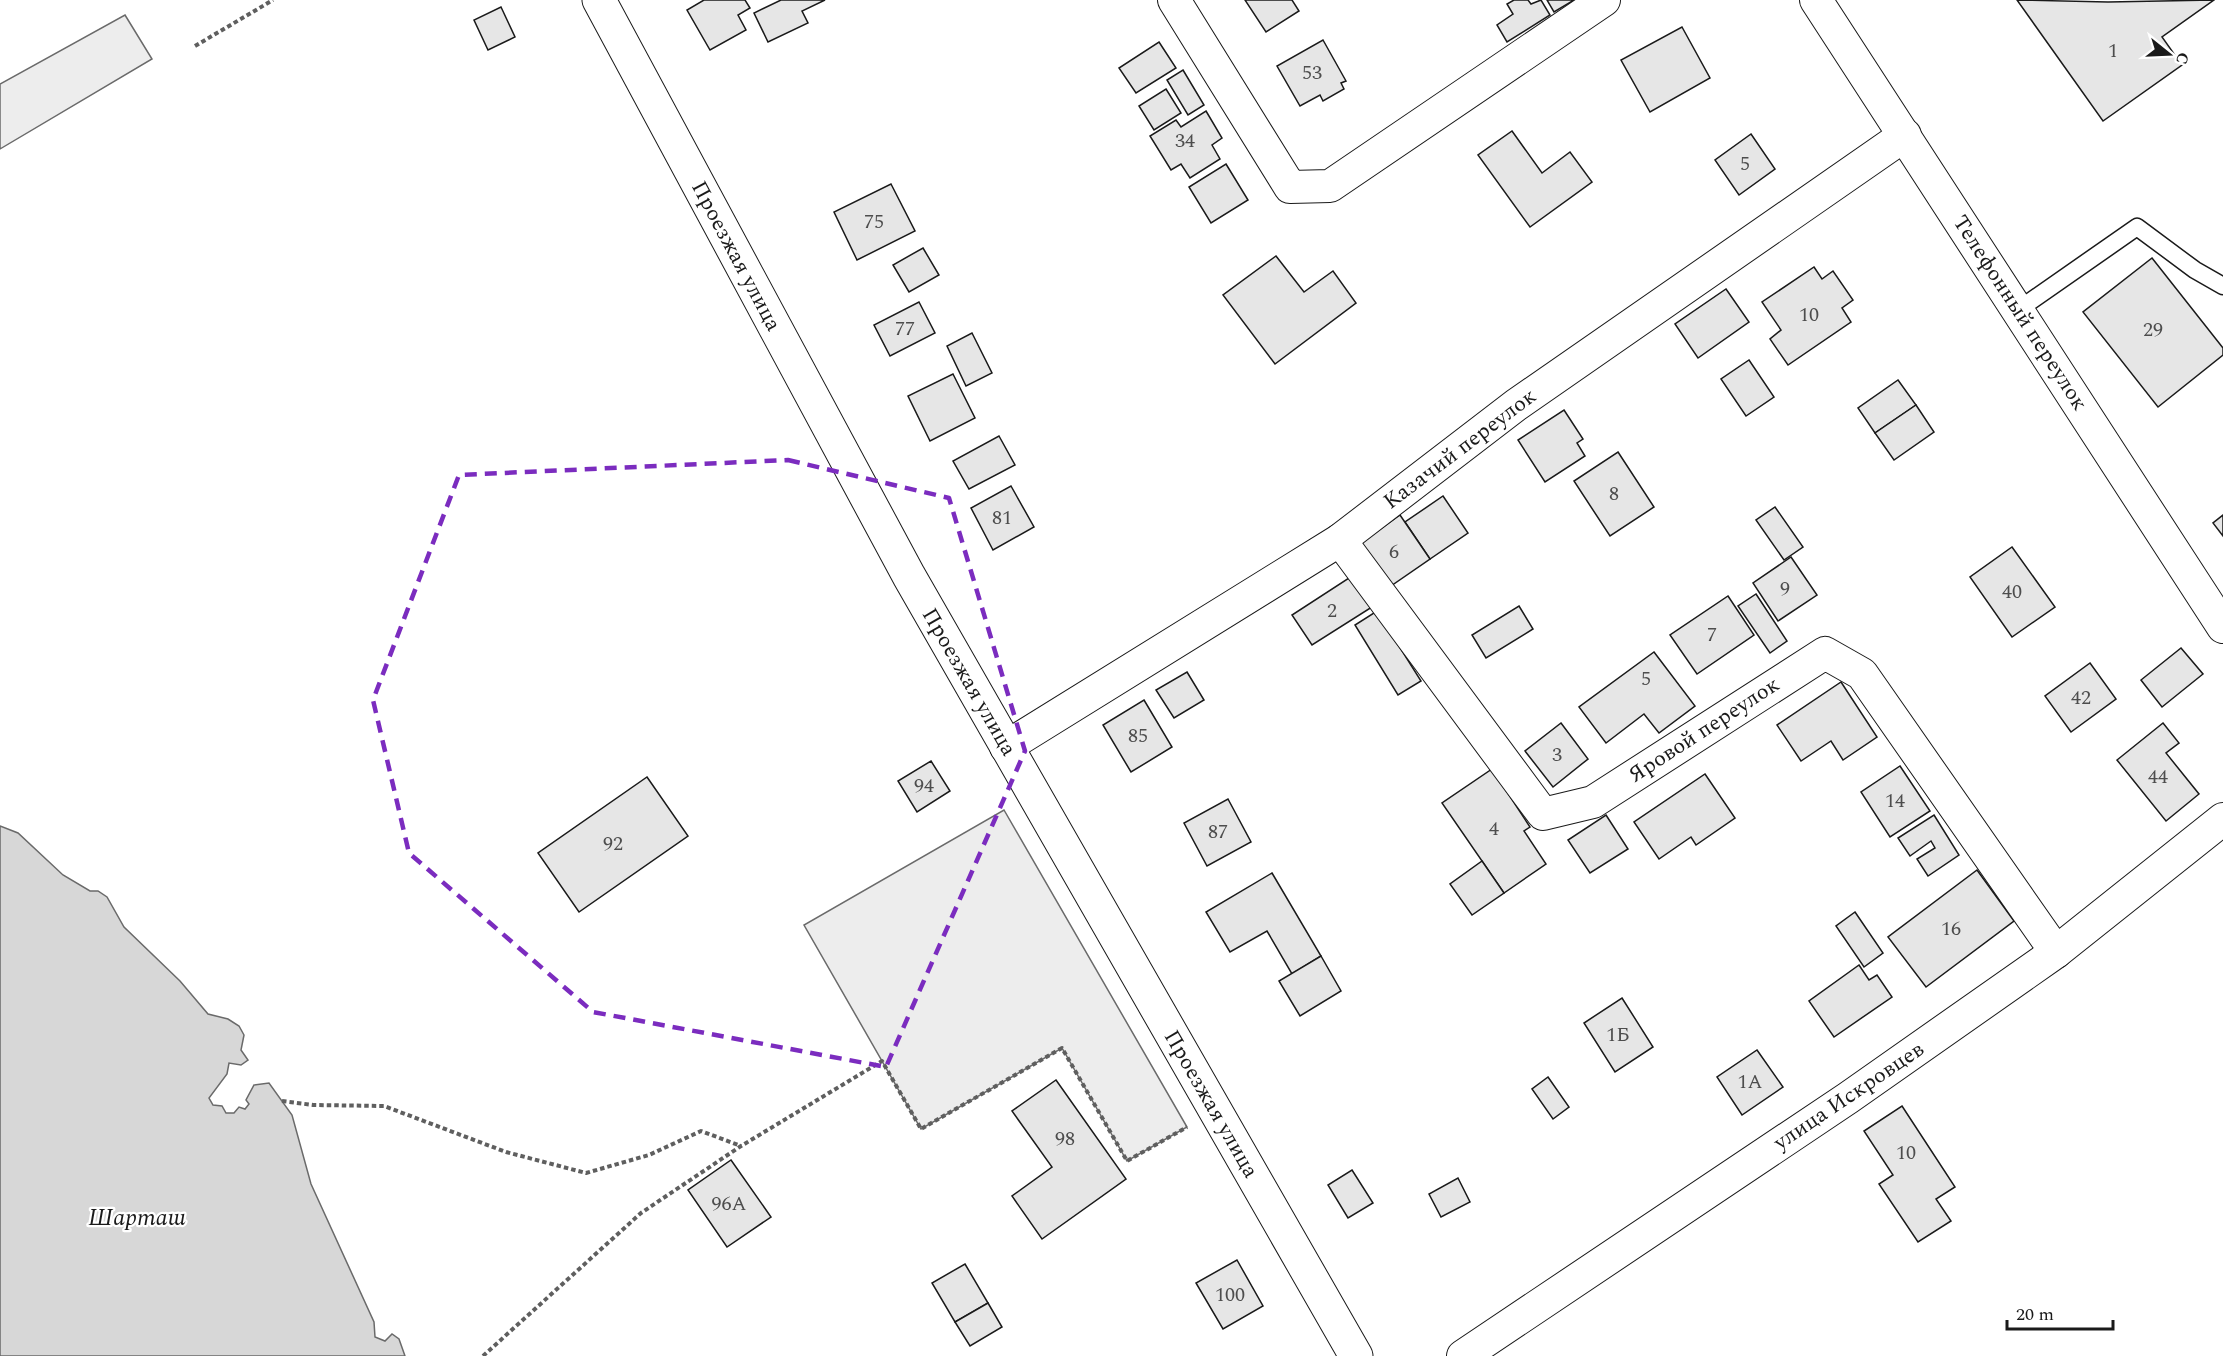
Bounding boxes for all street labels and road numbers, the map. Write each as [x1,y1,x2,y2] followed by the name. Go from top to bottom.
[682,175,790,337] street label: Проезжая улица
[1944,209,2096,417] street label: Телефонный переулок
[1376,380,1544,518] street label: Казачий переулок
[913,602,1025,762] street label: Проезжая улица
[1622,669,1786,791] street label: Яровой переулок
[1155,1024,1267,1184] street label: Проезжая улица
[1766,1033,1931,1159] street label: улица Искровцев

